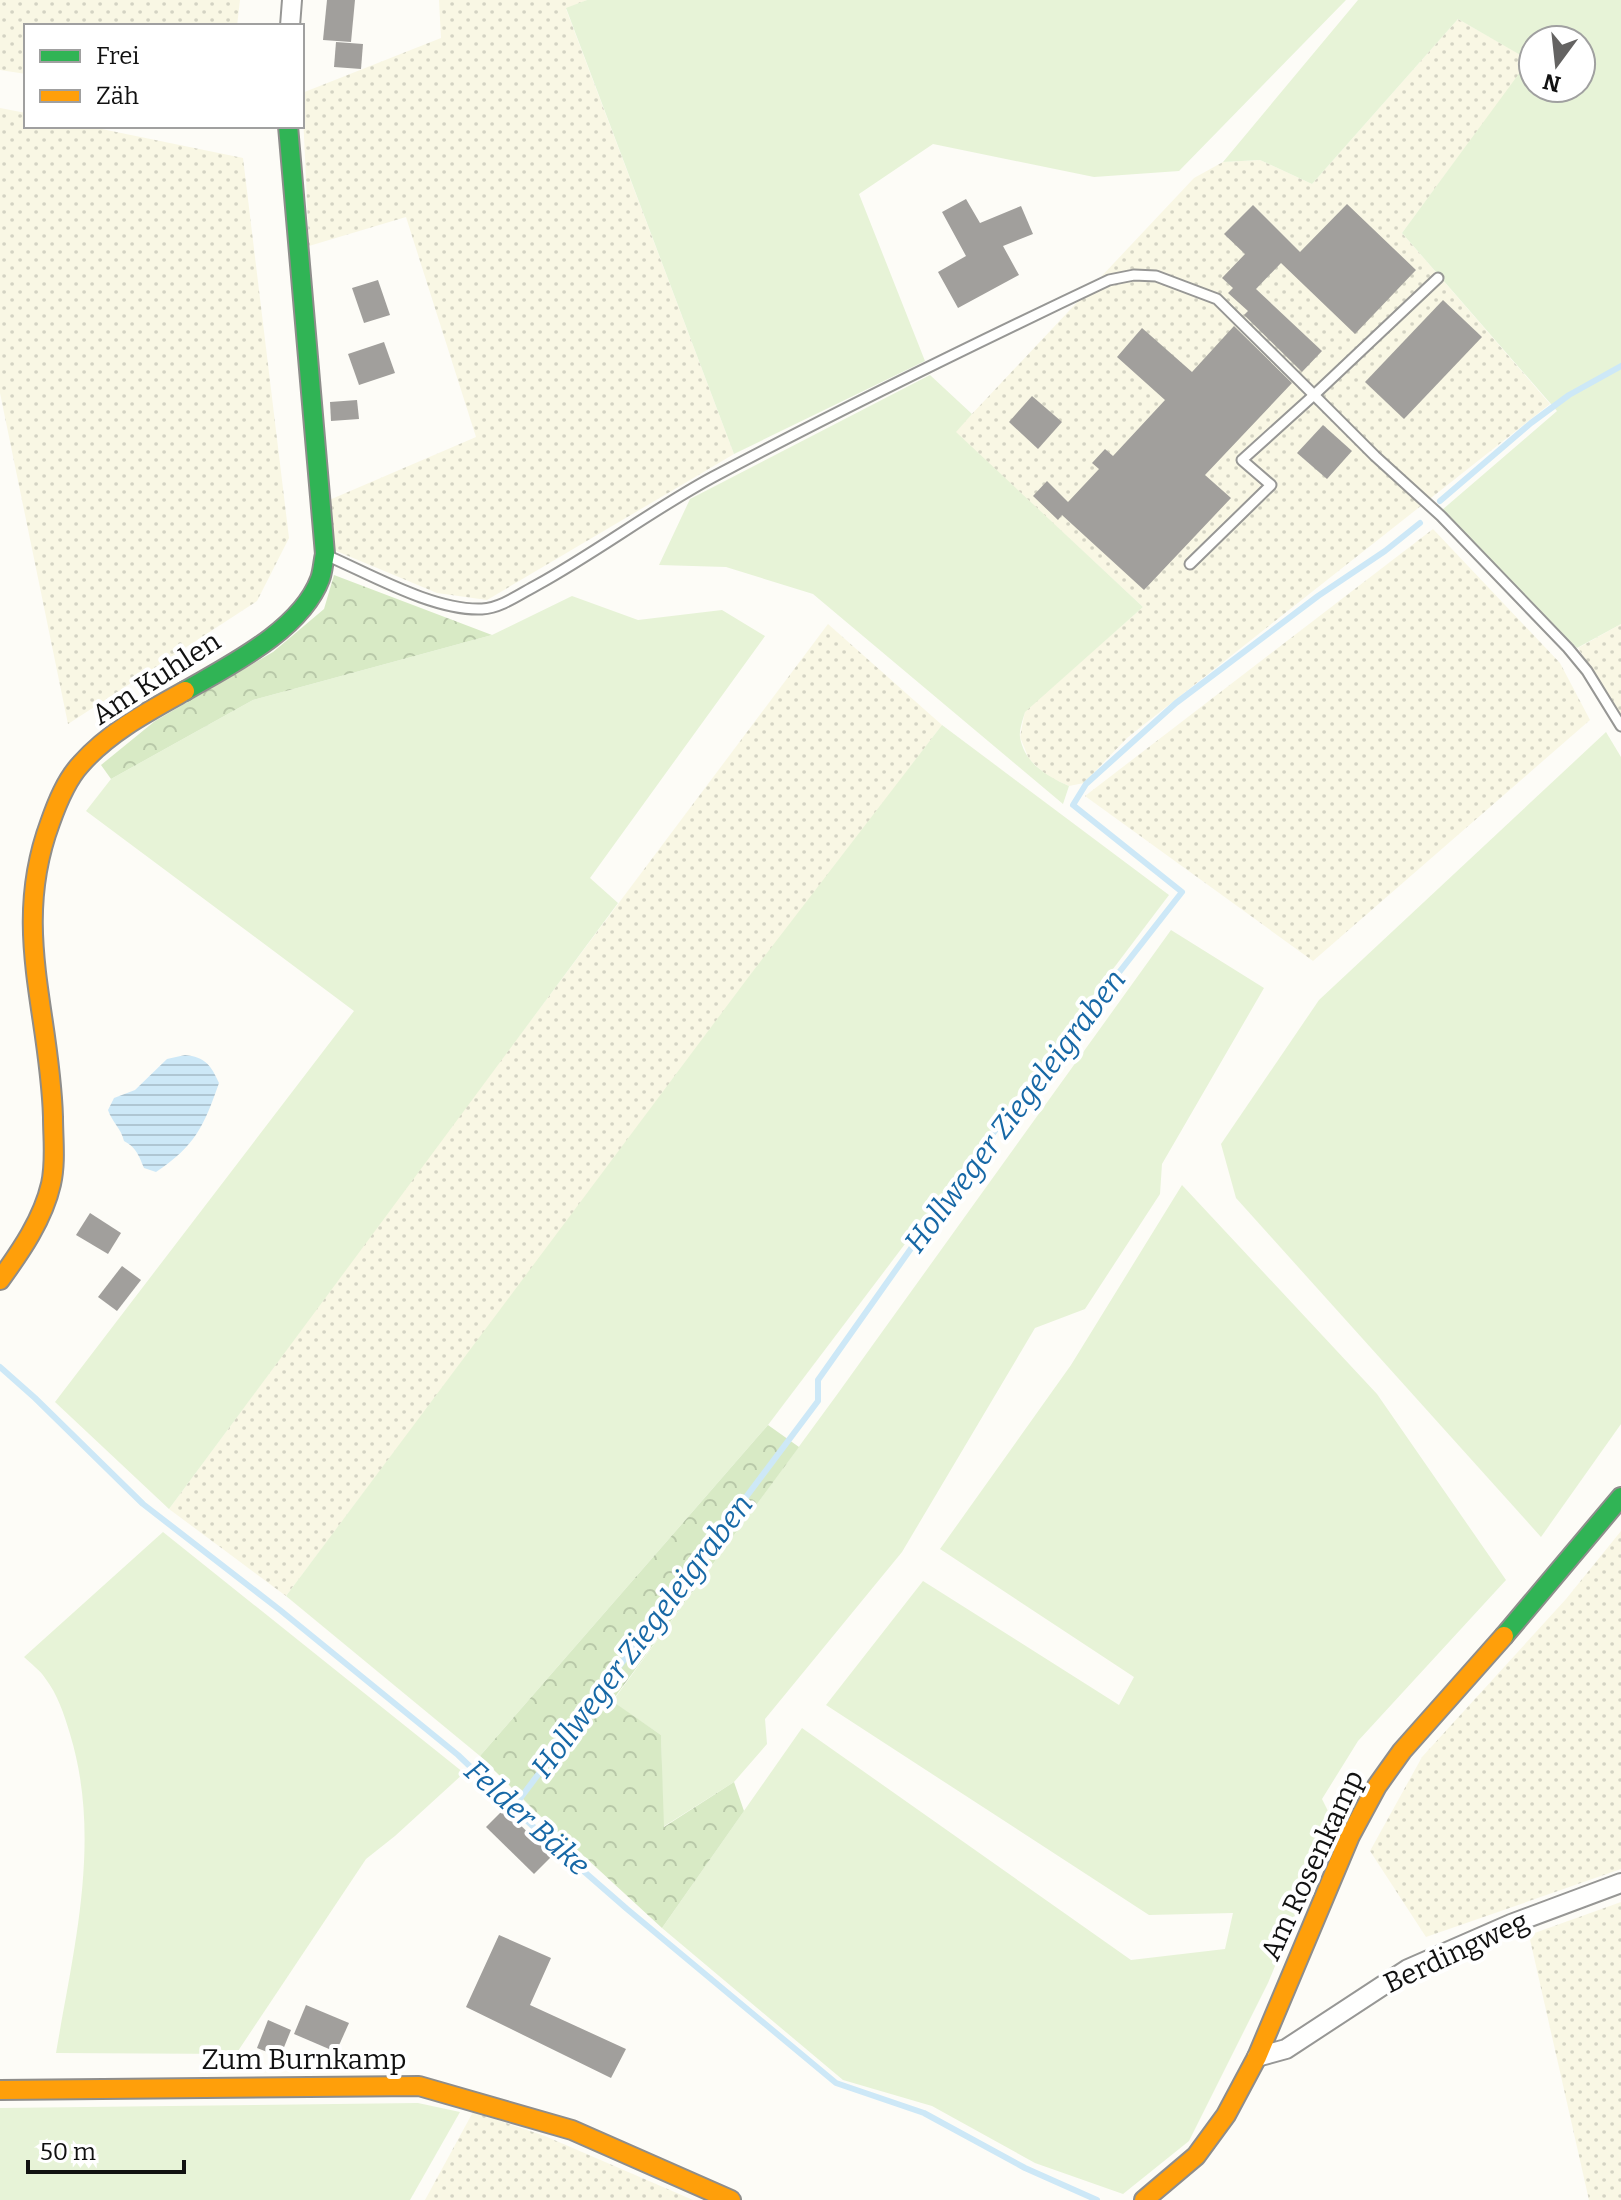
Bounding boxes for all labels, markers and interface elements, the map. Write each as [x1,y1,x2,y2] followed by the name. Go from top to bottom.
[24,24,304,128] legend
[1517,24,1597,104] north arrow
[96,42,139,70] text: Frei
[1540,68,1564,98] text: N
[96,82,139,110] text: Zäh
[86,624,227,732] street label: Am Kuhlen
[897,962,1133,1260] water label: Hollweger Ziegeleigraben
[524,1487,760,1785] water label: Hollweger Ziegeleigraben
[457,1753,597,1883] water label: Felder Bäke
[1254,1765,1370,1965] street label: Am Rosenkamp
[1379,1904,1533,2000] street label: Berdingweg
[202,2043,406,2076] street label: Zum Burnkamp
[28,2124,184,2174] scale bar
[40,2138,96,2166] text: 50 m

